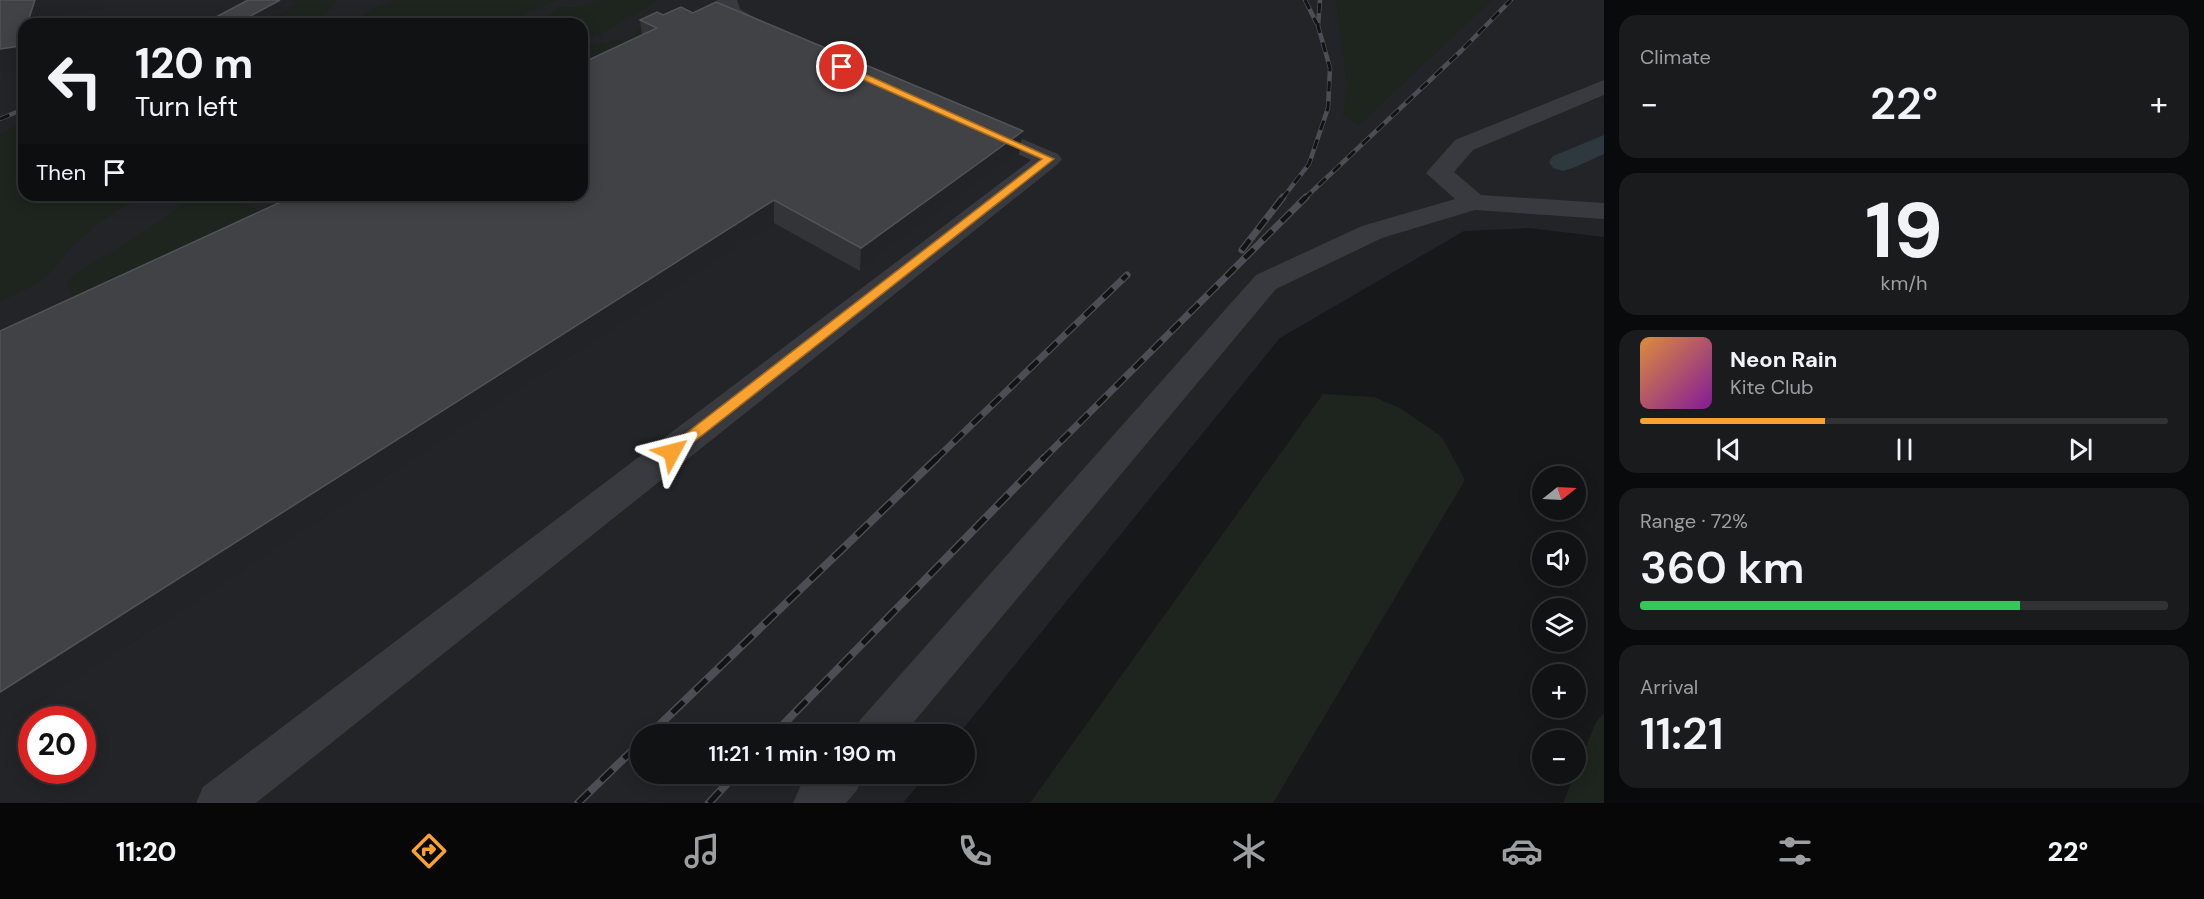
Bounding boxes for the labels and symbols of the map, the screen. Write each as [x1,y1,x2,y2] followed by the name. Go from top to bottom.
[816,41,867,92] pin
[640,420,704,484] position arrow
[1532,466,1586,520] north arrow
[18,706,96,784] speed limit sign: 20

